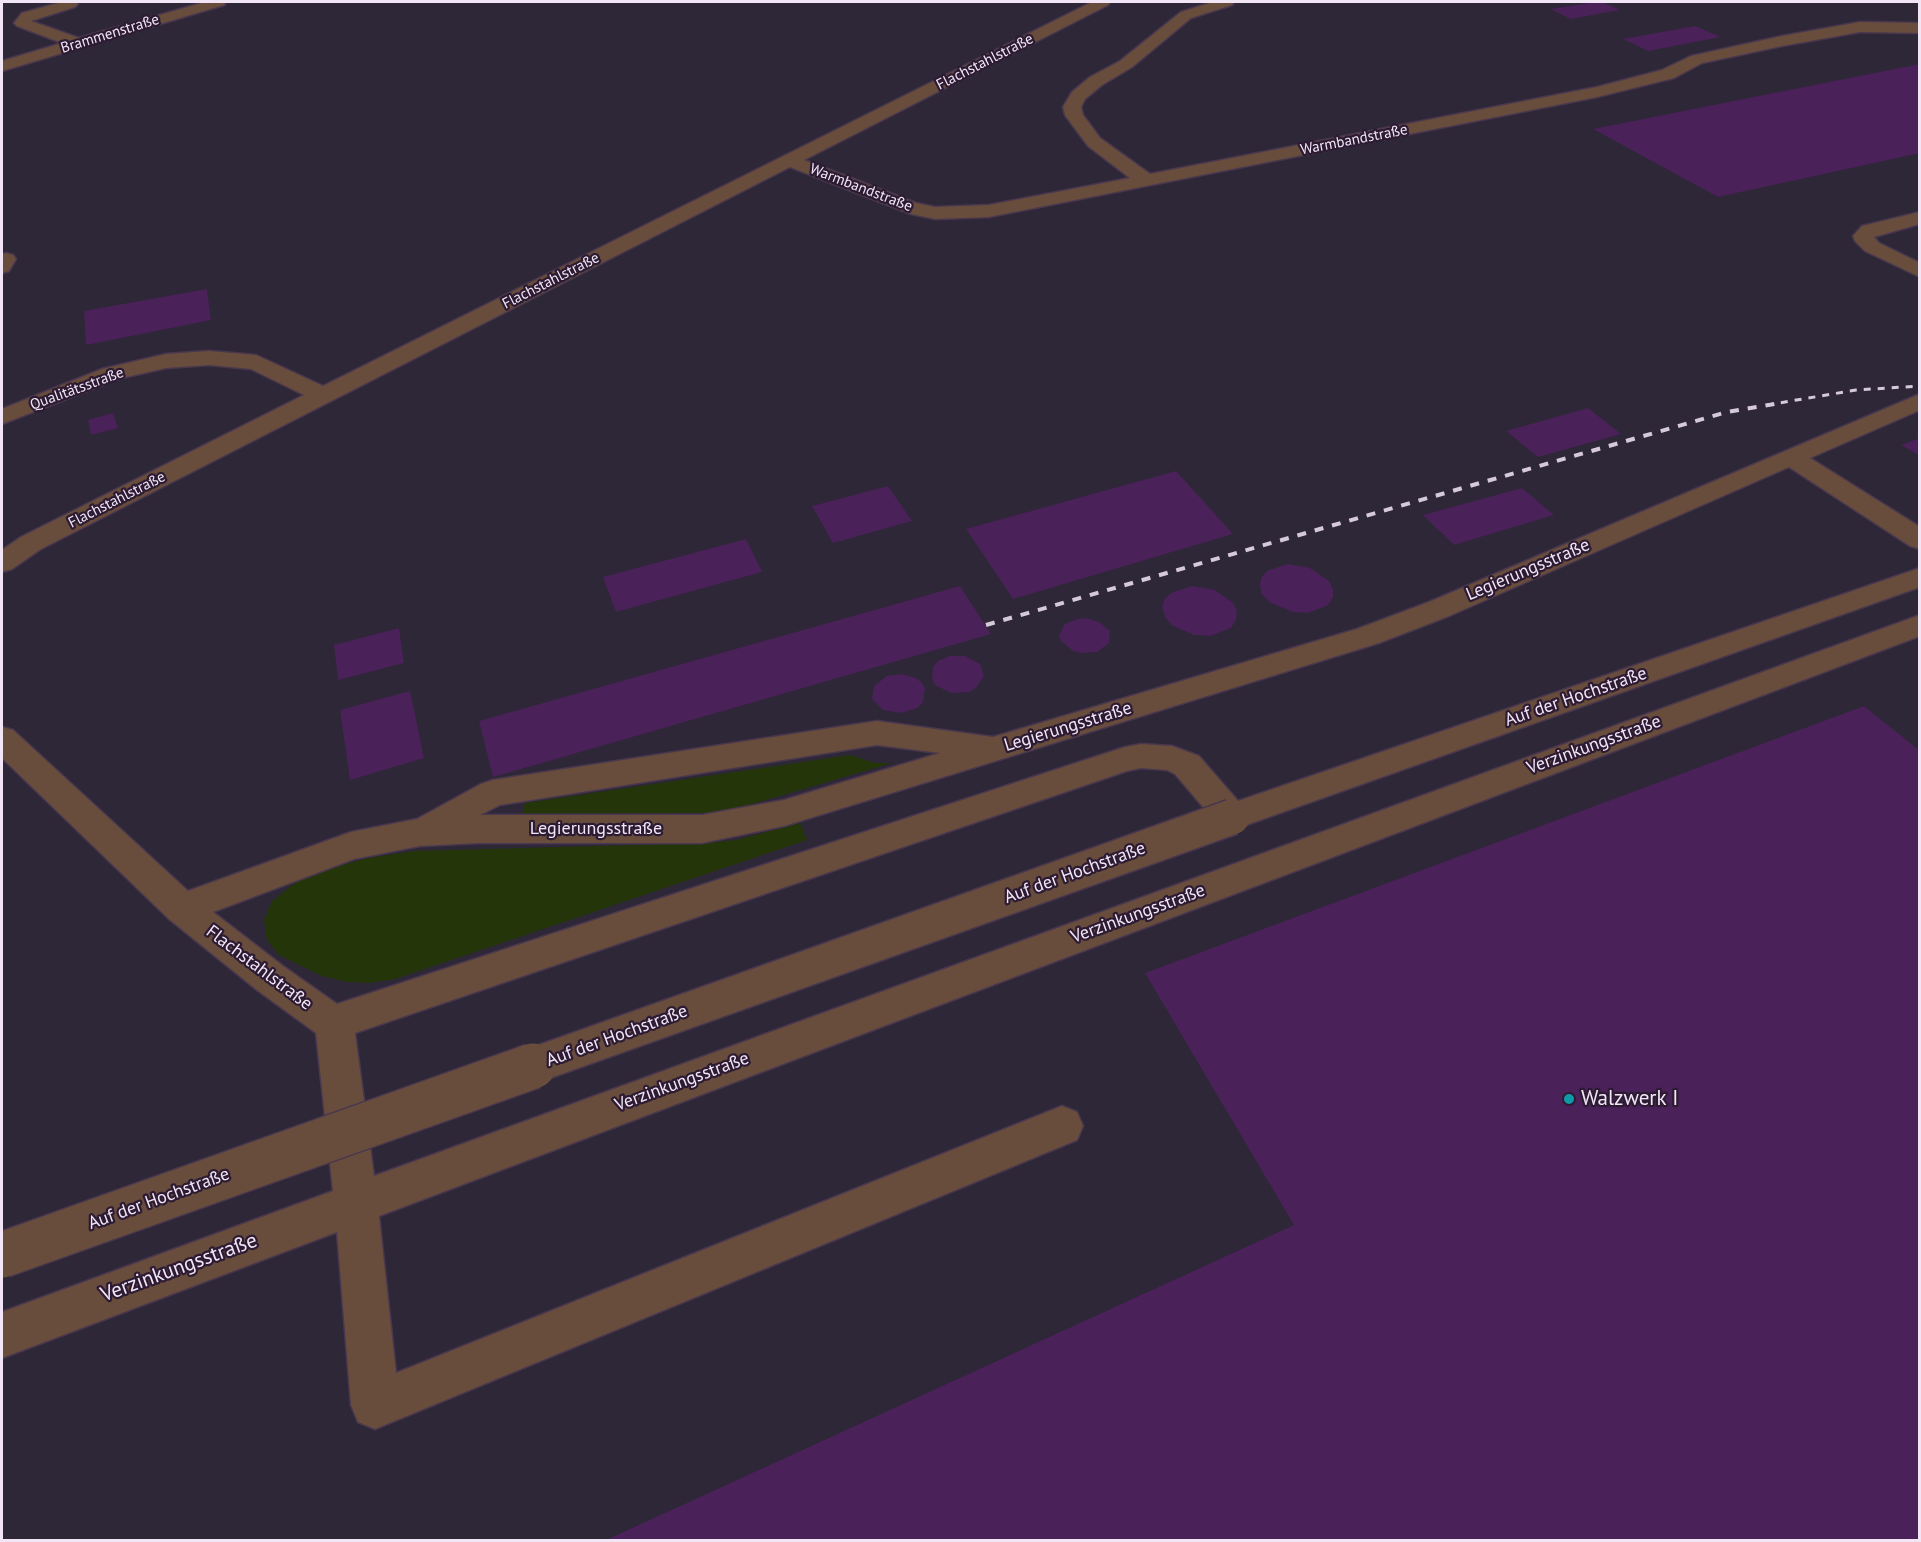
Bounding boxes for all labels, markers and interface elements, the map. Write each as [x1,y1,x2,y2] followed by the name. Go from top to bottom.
[59,10,161,58] street label: Brammenstraße
[934,30,1036,94] street label: Flachstahlstraße
[1299,121,1409,159] street label: Warmbandstraße
[807,160,915,216] street label: Warmbandstraße
[500,249,602,313] street label: Flachstahlstraße
[28,364,126,414] street label: Qualitätsstraße
[66,468,168,532] street label: Flachstahlstraße
[1463,534,1593,606] street label: Legierungsstraße
[1502,663,1650,731] street label: Auf der Hochstraße
[1002,697,1134,757] street label: Legierungsstraße
[1524,711,1664,779] street label: Verzinkungsstraße
[530,818,662,840] street label: Legierungsstraße
[1001,837,1149,909] street label: Auf der Hochstraße
[1068,880,1208,948] street label: Verzinkungsstraße
[202,921,316,1015] street label: Flachstahlstraße
[543,1000,691,1072] street label: Auf der Hochstraße
[612,1048,752,1116] street label: Verzinkungsstraße
[1581,1086,1678,1112] place label: Walzwerk I
[1562,1092,1576,1106] marker: Walzwerk I
[85,1163,233,1235] street label: Auf der Hochstraße
[97,1228,261,1308] street label: Verzinkungsstraße

